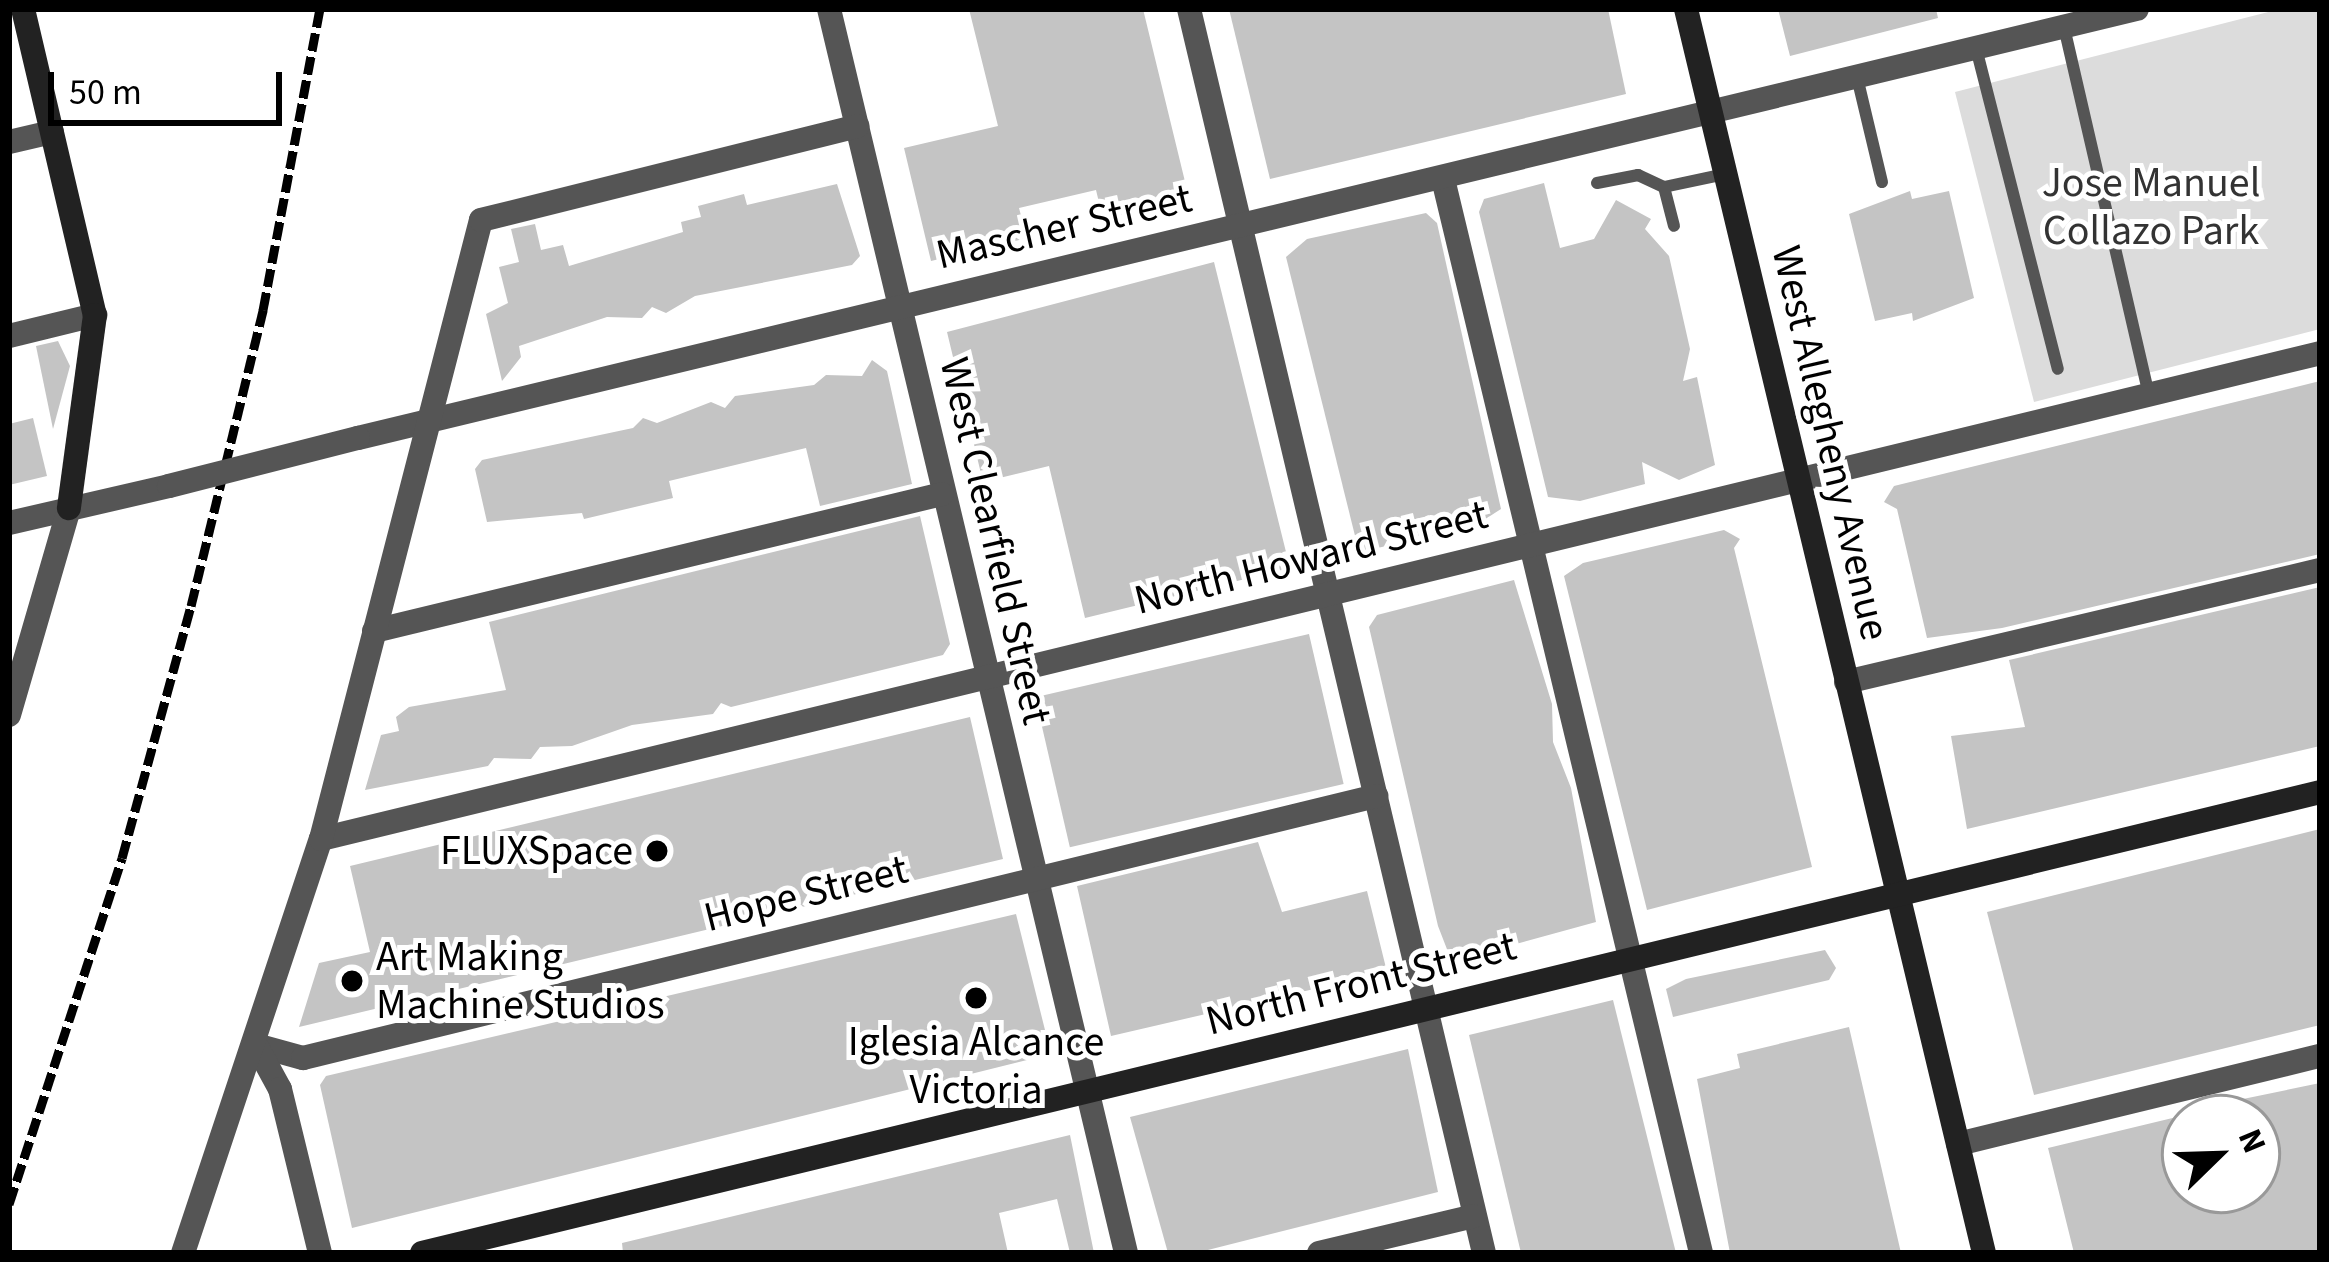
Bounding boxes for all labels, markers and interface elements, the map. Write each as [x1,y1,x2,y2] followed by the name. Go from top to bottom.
[54,48,288,122] scale bar
[69,67,142,118] text: 50 m
[2042,158,2260,256] park label: Jose Manuel Collazo Park
[932,173,1196,281] street label: Mascher Street
[1760,241,1900,645] street label: West Allegheny Avenue
[928,353,1062,729] street label: West Clearfield Street
[1129,490,1493,626] street label: North Howard Street
[440,826,633,876] place label: FLUXSpace
[644,838,670,864] marker: FLUXSpace
[699,844,913,944] street label: Hope Street
[1201,921,1521,1047] street label: North Front Street
[376,932,665,1030] place label: Art Making Machine Studios
[339,968,365,994] marker: Art Making Machine Studios
[963,985,989,1011] marker: Iglesia Alcance Victoria
[848,1017,1104,1116] place label: Iglesia Alcance Victoria
[2161,1094,2281,1214] north arrow
[2226,1122,2278,1160] text: N

